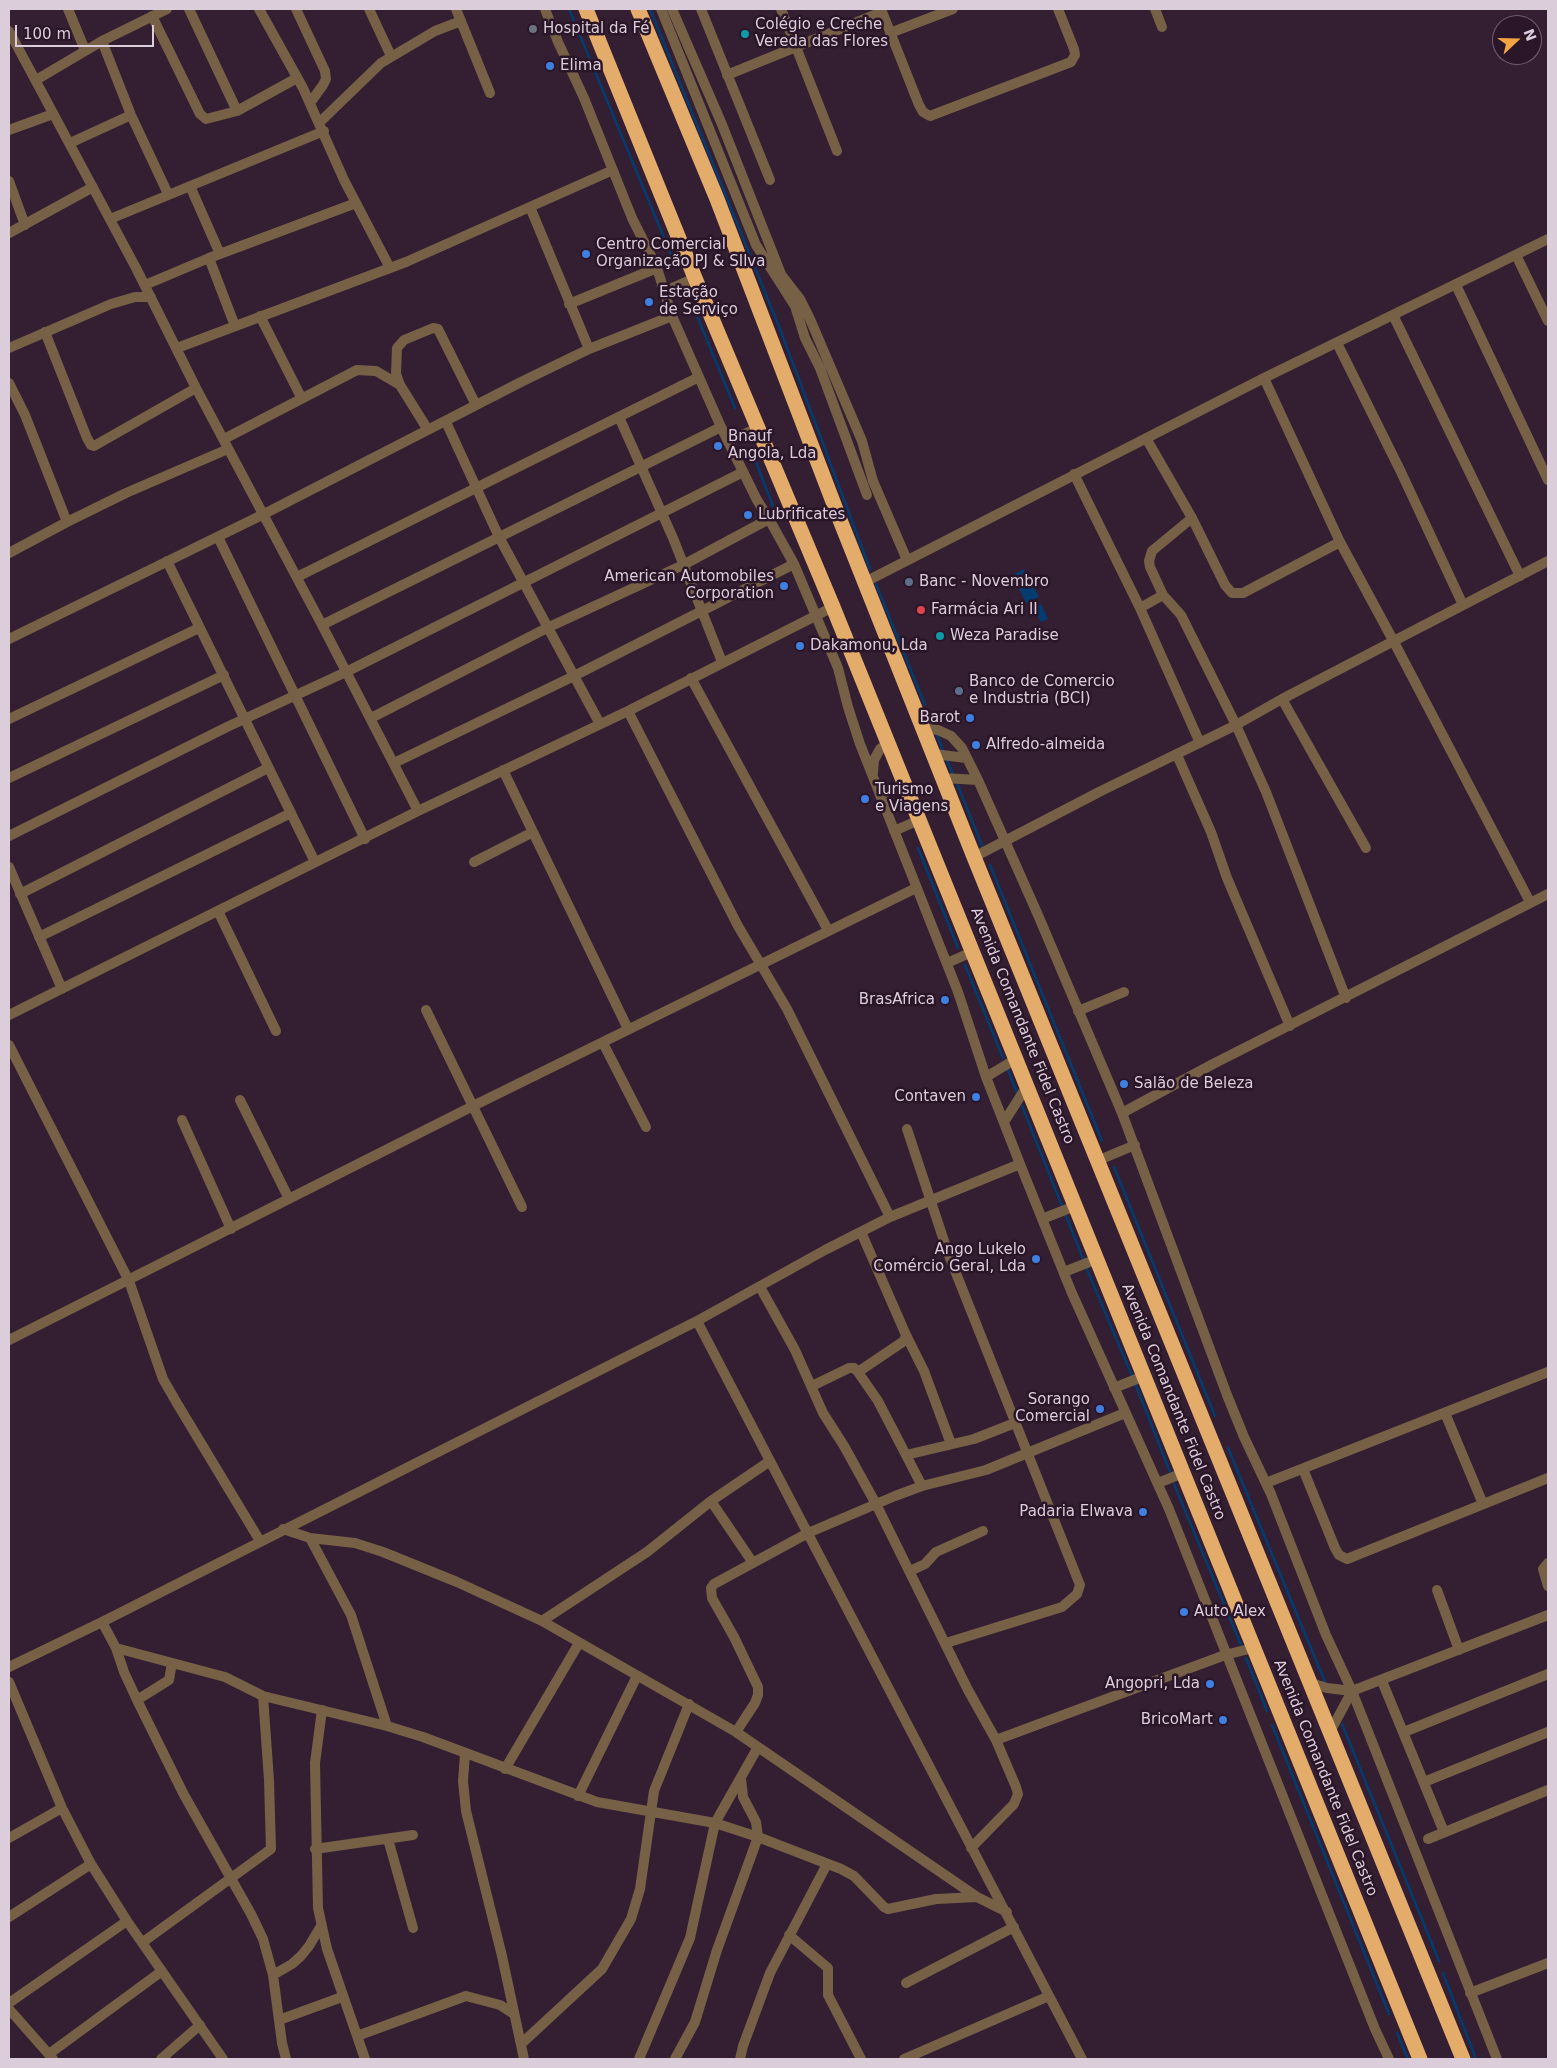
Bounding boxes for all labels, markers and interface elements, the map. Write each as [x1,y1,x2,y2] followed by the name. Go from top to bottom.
[18,15,156,47] scale bar
[1492,15,1542,65] north arrow
[755,16,888,51] place label: Colégio e Creche Vereda das Flores
[543,20,649,38] place label: Hospital da Fé
[527,23,539,35] marker: Hospital da Fé
[23,25,71,43] text: 100 m
[1521,27,1540,43] text: N
[739,28,751,40] marker: Colégio e Creche Vereda das Flores
[560,57,602,75] place label: Elima
[544,60,556,72] marker: Elima
[596,236,765,271] place label: Centro Comercial Organização PJ & SIlva
[580,248,592,260] marker: Centro Comercial Organização PJ & SIlva
[659,284,738,319] place label: Estação de Serviço
[643,296,655,308] marker: Estação de Serviço
[728,428,816,463] place label: Bnauf Angola, Lda
[712,440,724,452] marker: Bnauf Angola, Lda
[758,506,845,524] place label: Lubrificates
[742,509,754,521] marker: Lubrificates
[604,568,774,603] place label: American Automobiles Corporation
[919,573,1049,591] place label: Banc - Novembro
[903,576,915,588] marker: Banc - Novembro
[778,580,790,592] marker: American Automobiles Corporation
[931,601,1038,619] place label: Farmácia Ari II
[915,604,927,616] marker: Farmácia Ari II
[950,627,1059,645] place label: Weza Paradise
[934,630,946,642] marker: Weza Paradise
[810,637,928,655] place label: Dakamonu, Lda
[794,640,806,652] marker: Dakamonu, Lda
[969,673,1115,708] place label: Banco de Comercio e Industria (BCI)
[953,685,965,697] marker: Banco de Comercio e Industria (BCI)
[920,709,960,727] place label: Barot
[964,712,976,724] marker: Barot
[986,736,1105,754] place label: Alfredo-almeida
[970,739,982,751] marker: Alfredo-almeida
[875,781,948,816] place label: Turismo e Viagens
[859,793,871,805] marker: Turismo e Viagens
[966,905,1078,1147] street label: Avenida Comandante Fidel Castro
[859,991,935,1009] place label: BrasAfrica
[939,994,951,1006] marker: BrasAfrica
[1134,1075,1254,1093] place label: Salão de Beleza
[1118,1078,1130,1090] marker: Salão de Beleza
[894,1088,966,1106] place label: Contaven
[970,1091,982,1103] marker: Contaven
[873,1241,1026,1276] place label: Ango Lukelo Comércio Geral, Lda
[1030,1253,1042,1265] marker: Ango Lukelo Comércio Geral, Lda
[1117,1281,1229,1523] street label: Avenida Comandante Fidel Castro
[1015,1391,1090,1426] place label: Sorango Comercial
[1094,1403,1106,1415] marker: Sorango Comercial
[1019,1503,1133,1521] place label: Padaria Elwava
[1137,1506,1149,1518] marker: Padaria Elwava
[1194,1603,1266,1621] place label: Auto Alex
[1178,1606,1190,1618] marker: Auto Alex
[1269,1657,1381,1899] street label: Avenida Comandante Fidel Castro
[1105,1675,1200,1693] place label: Angopri, Lda
[1204,1678,1216,1690] marker: Angopri, Lda
[1141,1711,1213,1729] place label: BricoMart
[1217,1714,1229,1726] marker: BricoMart

